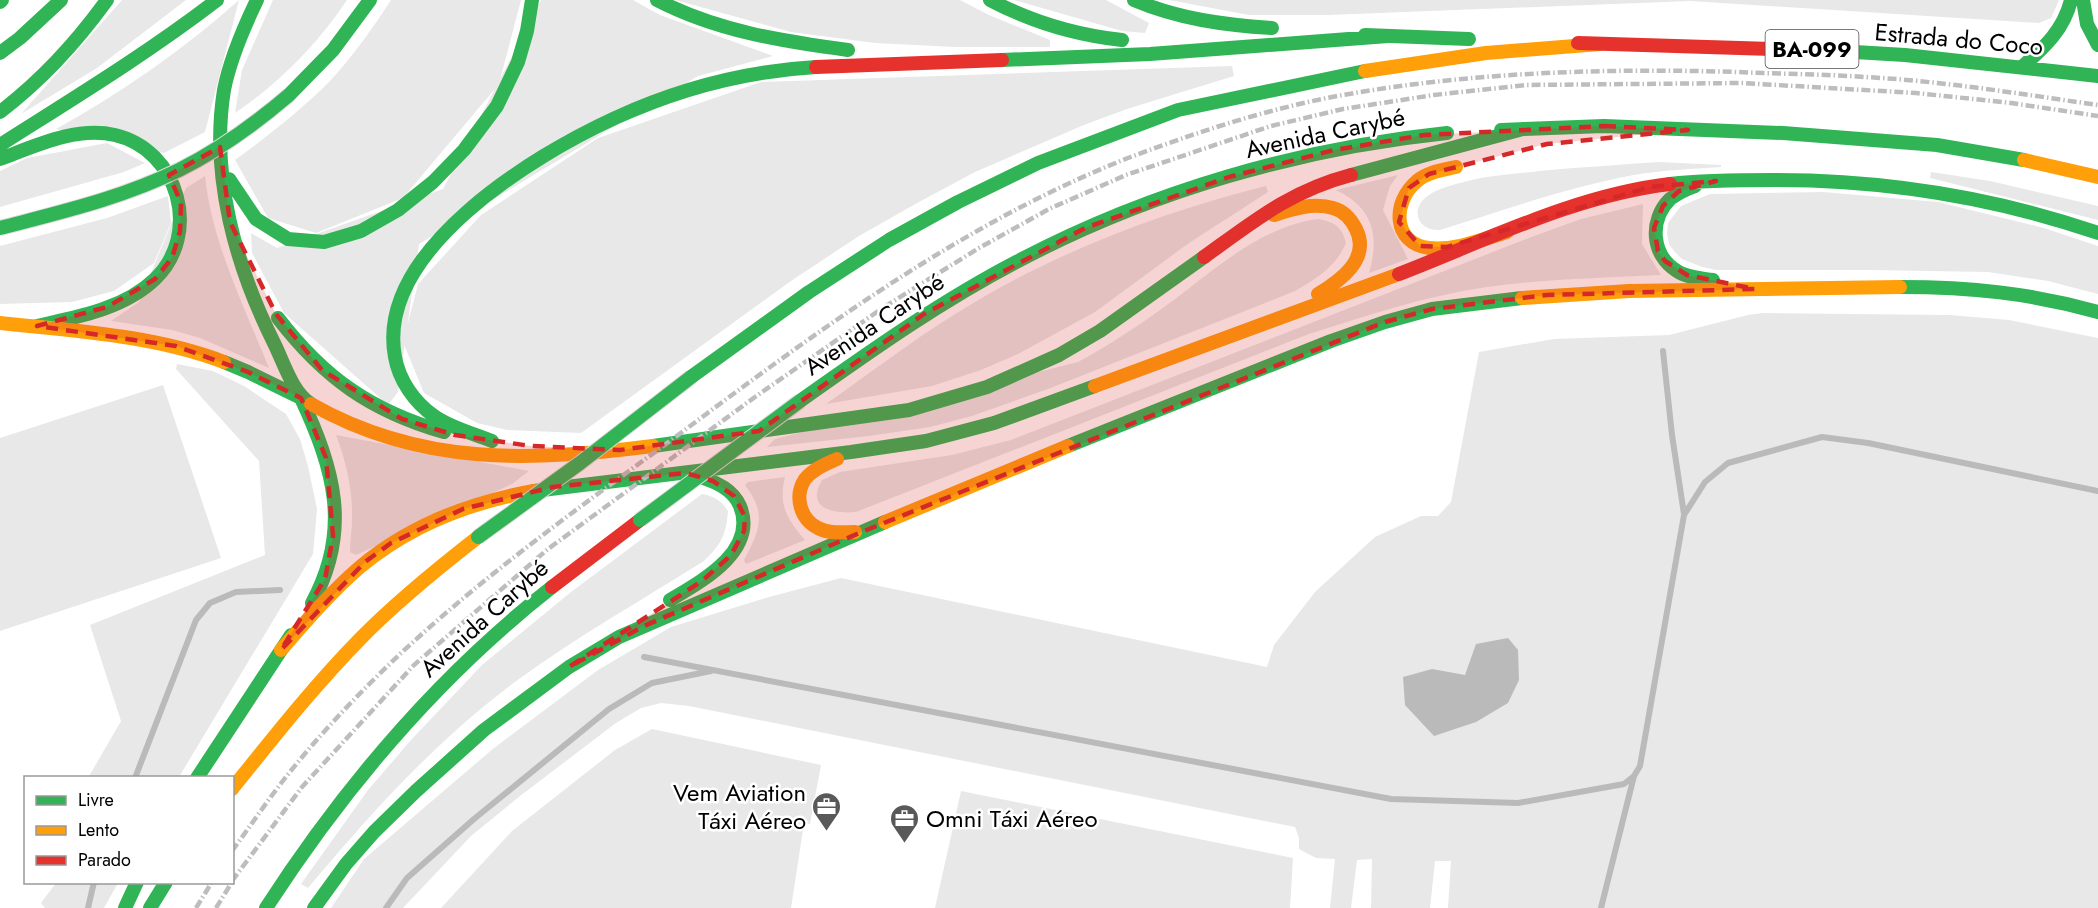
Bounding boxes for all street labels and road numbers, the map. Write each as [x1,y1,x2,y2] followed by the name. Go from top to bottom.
[1873,14,2045,64] street label: Estrada do Coco
[1766,30,1858,68] road number: BA-099
[1242,99,1408,167] street label: Avenida Carybé
[797,264,951,384] street label: Avenida Carybé
[412,551,556,685] street label: Avenida Carybé

